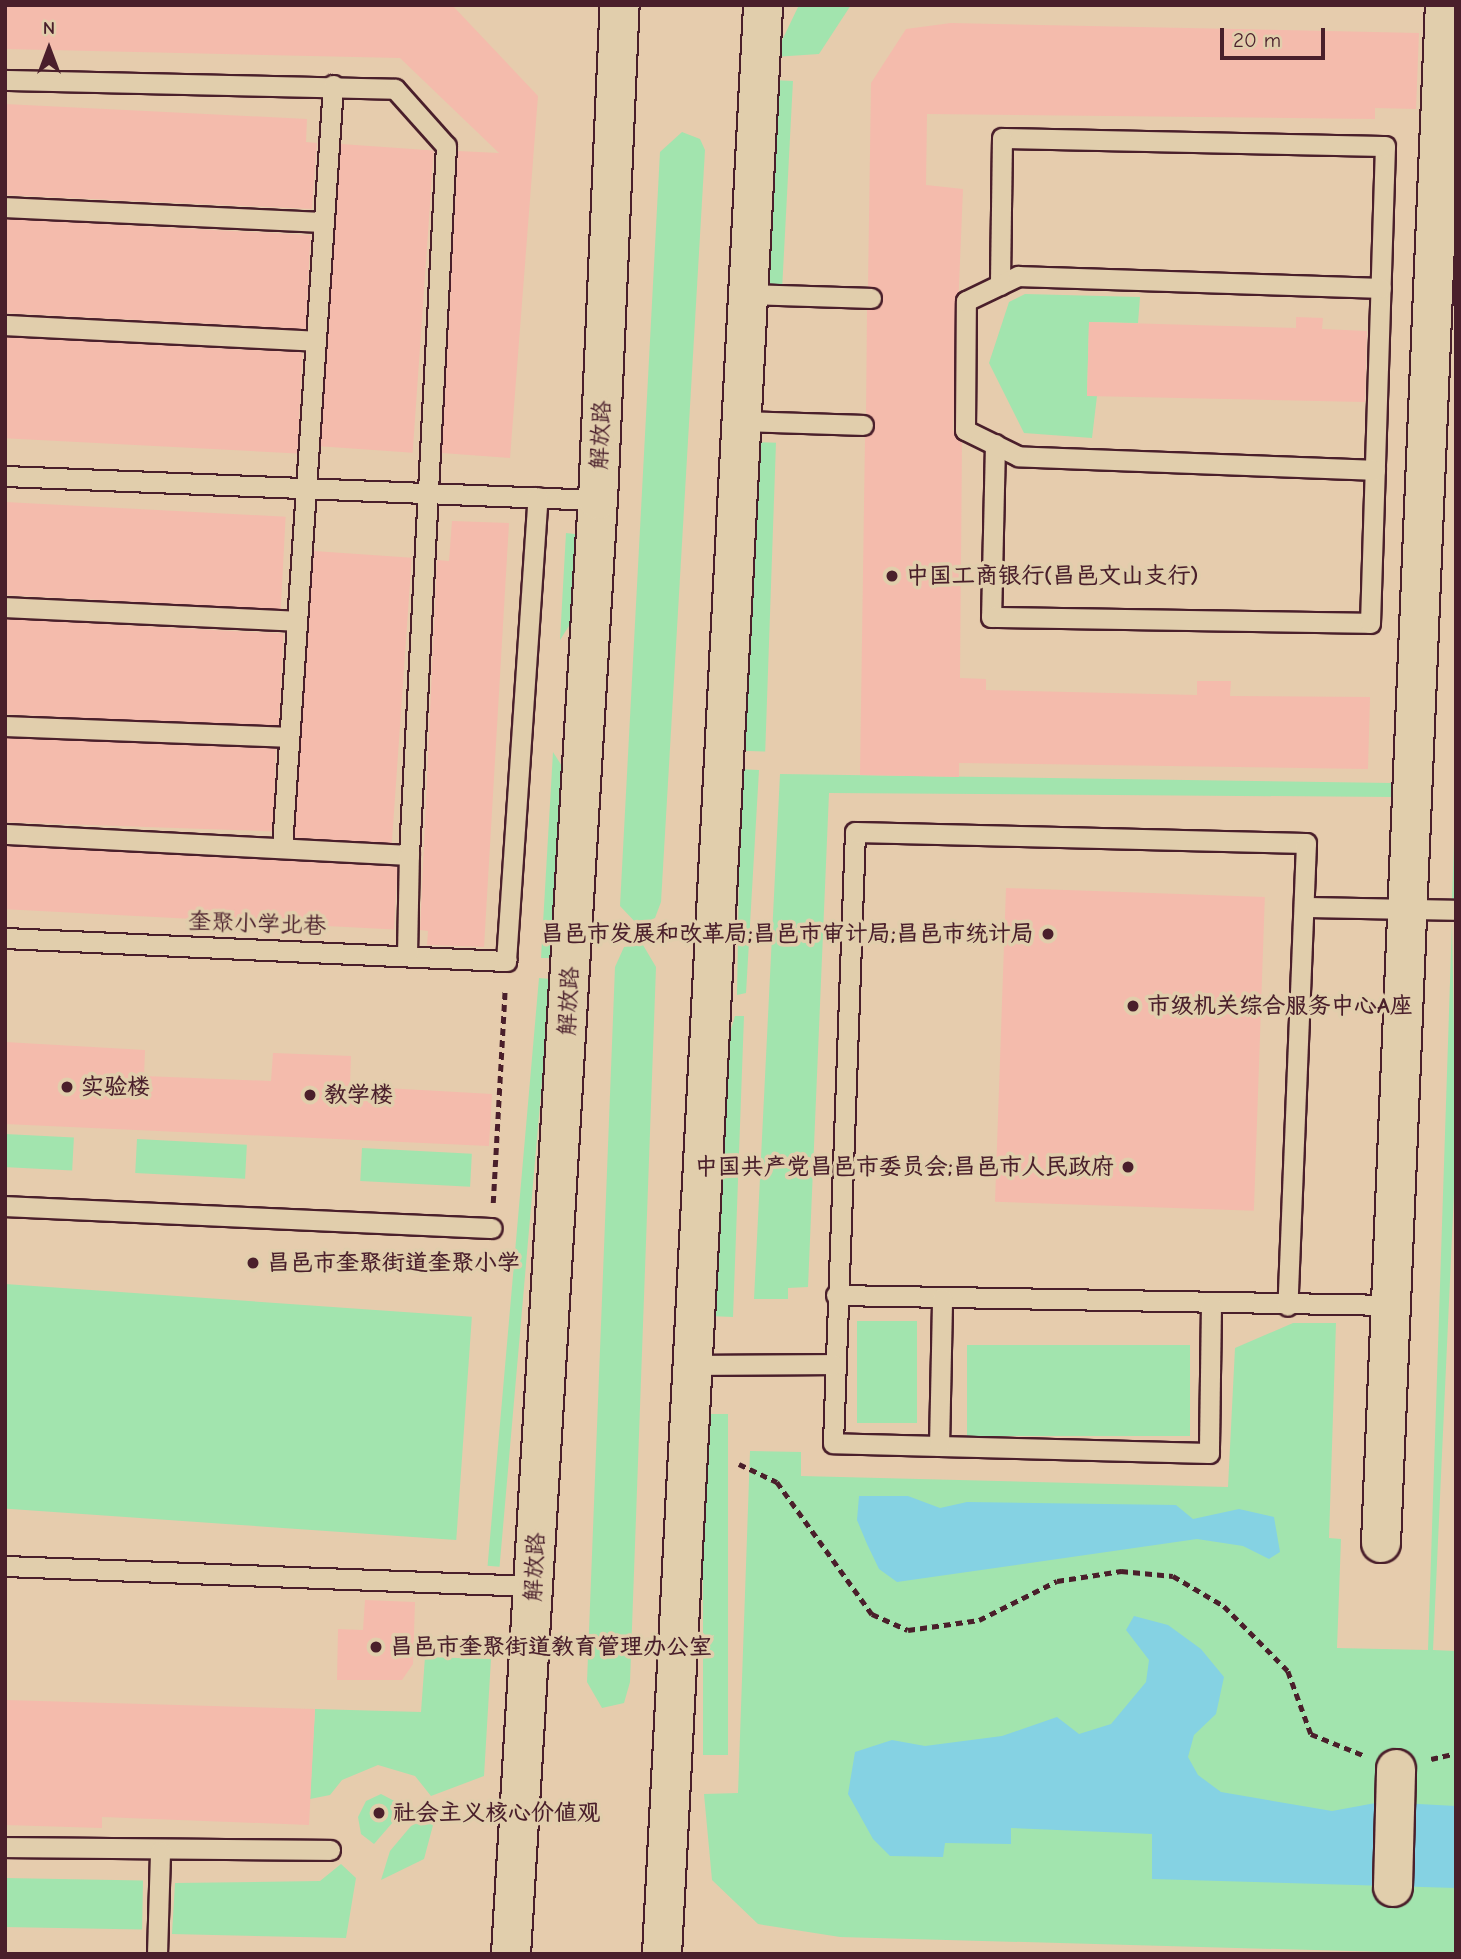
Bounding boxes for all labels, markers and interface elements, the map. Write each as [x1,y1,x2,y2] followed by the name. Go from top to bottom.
[14,14,84,84] north arrow
[1223,14,1328,58] scale bar
[43,17,55,39] text: N
[1233,28,1281,52] text: 20 m
[585,400,617,470] street label: 解放路
[906,562,1198,590] place label: 中国工商银行(昌邑文山支行)
[884,568,900,584] marker: 中国工商银行(昌邑文山支行)
[188,908,326,940] street label: 奎聚小学北巷
[541,920,1034,948] place label: 昌邑市发展和改革局;昌邑市审计局;昌邑市统计局
[1040,926,1056,942] marker: 昌邑市发展和改革局;昌邑市审计局;昌邑市统计局
[553,966,585,1036] street label: 解放路
[1147,992,1413,1020] place label: 市级机关综合服务中心A座
[1125,998,1141,1014] marker: 市级机关综合服务中心A座
[81,1073,150,1101] place label: 实验楼
[59,1079,75,1095] marker: 实验楼
[324,1081,393,1109] place label: 教学楼
[302,1087,318,1103] marker: 教学楼
[695,1153,1114,1181] place label: 中国共产党昌邑市委员会;昌邑市人民政府
[1120,1159,1136,1175] marker: 中国共产党昌邑市委员会;昌邑市人民政府
[267,1249,520,1277] place label: 昌邑市奎聚街道奎聚小学
[245,1255,261,1271] marker: 昌邑市奎聚街道奎聚小学
[519,1532,551,1602] street label: 解放路
[390,1633,712,1661] place label: 昌邑市奎聚街道教育管理办公室
[368,1639,384,1655] marker: 昌邑市奎聚街道教育管理办公室
[393,1799,600,1827] place label: 社会主义核心价值观
[371,1805,387,1821] marker: 社会主义核心价值观

